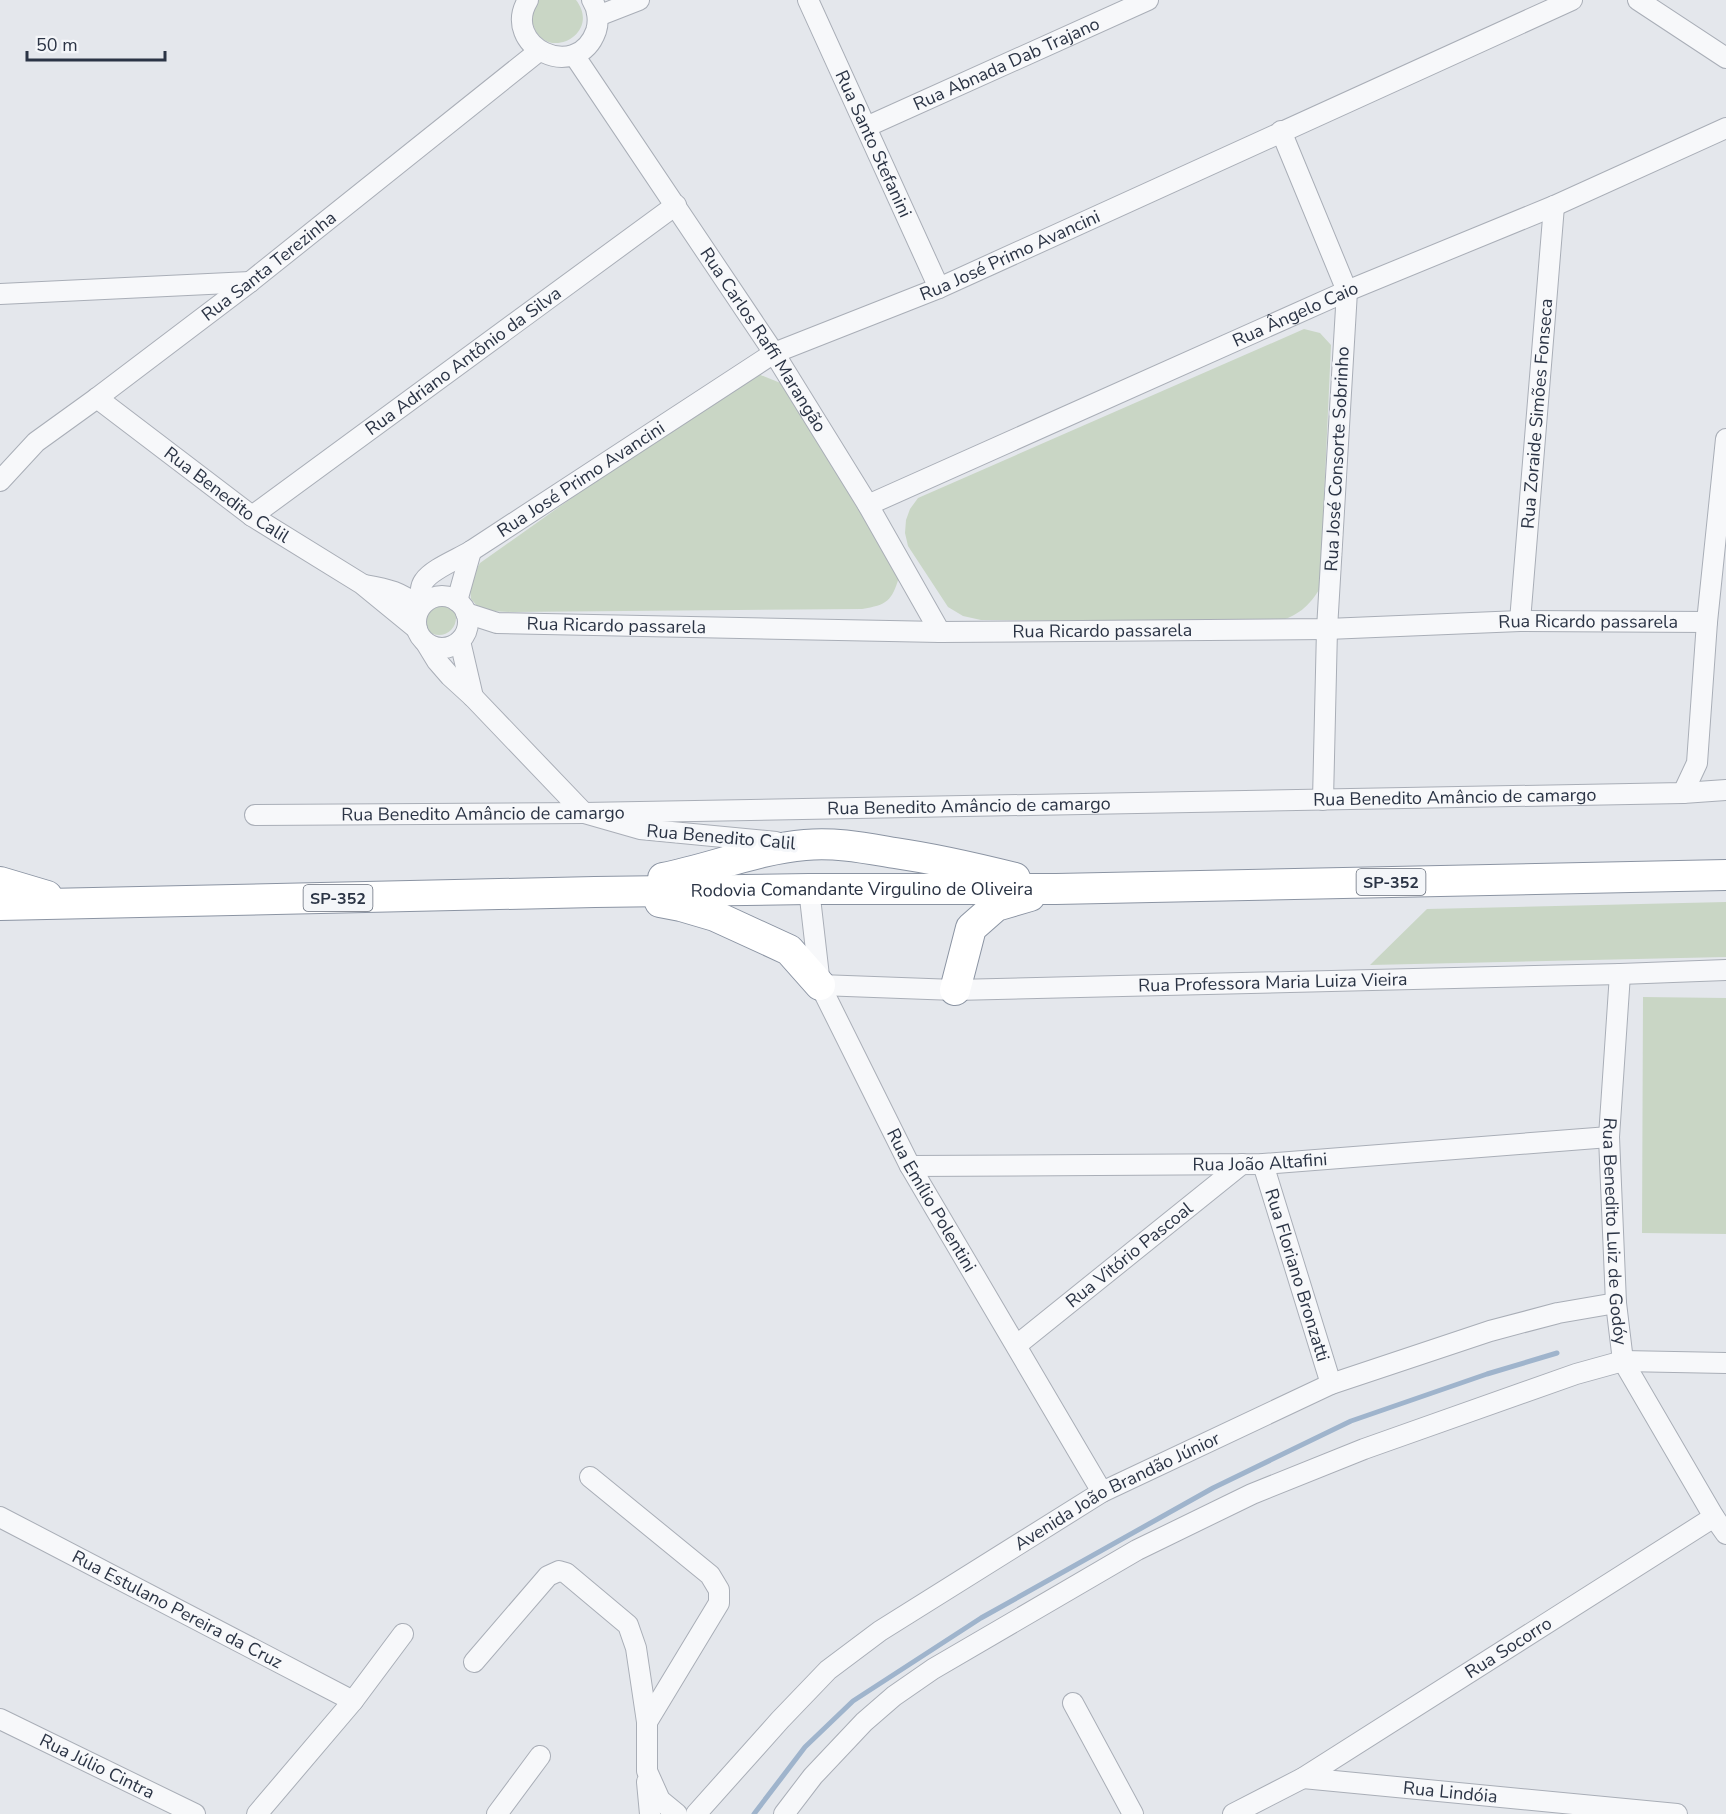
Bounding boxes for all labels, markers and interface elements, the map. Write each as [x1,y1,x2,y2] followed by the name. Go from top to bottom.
[909,11,1103,116] street label: Rua Abnada Dab Trajano
[27,24,165,62] scale bar
[36,33,78,57] text: 50 m
[830,66,917,221] street label: Rua Santo Stefanini
[916,204,1104,306] street label: Rua José Primo Avancini
[197,206,341,327] street label: Rua Santa Terezinha
[694,243,832,437] street label: Rua Carlos Raffi Marangão
[1229,276,1362,353] street label: Rua Ângelo Caio
[360,281,566,441] street label: Rua Adriano Antônio da Silva
[1516,298,1558,530] street label: Rua Zoraide Simões Fonseca
[1319,346,1355,572] street label: Rua José Consorte Sobrinho
[492,416,669,543] street label: Rua José Primo Avancini
[159,441,295,549] street label: Rua Benedito Calil
[1498,609,1678,634] street label: Rua Ricardo passarela
[526,612,706,639] street label: Rua Ricardo passarela
[1012,618,1192,643] street label: Rua Ricardo passarela
[1313,783,1597,812] street label: Rua Benedito Amâncio de camargo
[827,791,1111,821] street label: Rua Benedito Amâncio de camargo
[341,800,625,826] street label: Rua Benedito Amâncio de camargo
[645,819,797,856] street label: Rua Benedito Calil
[1356,869,1426,895] road number: SP-352
[691,877,1033,903] street label: Rodovia Comandante Virgulino de Oliveira
[304,885,372,911] road number: SP-352
[1138,967,1408,998] street label: Rua Professora Maria Luiza Vieira
[1597,1117,1633,1347] street label: Rua Benedito Luiz de Godóy
[881,1124,982,1276] street label: Rua Emílio Polentini
[1192,1147,1328,1176] street label: Rua João Altafini
[1259,1185,1335,1364] street label: Rua Floriano Bronzatti
[1061,1196,1198,1313] street label: Rua Vitório Pascoal
[1010,1426,1224,1556] street label: Avenida João Brandão Júnior
[68,1545,287,1674] street label: Rua Estulano Pereira da Cruz
[1460,1611,1556,1684] street label: Rua Socorro
[36,1728,159,1805] street label: Rua Júlio Cintra
[1402,1776,1499,1809] street label: Rua Lindóia

